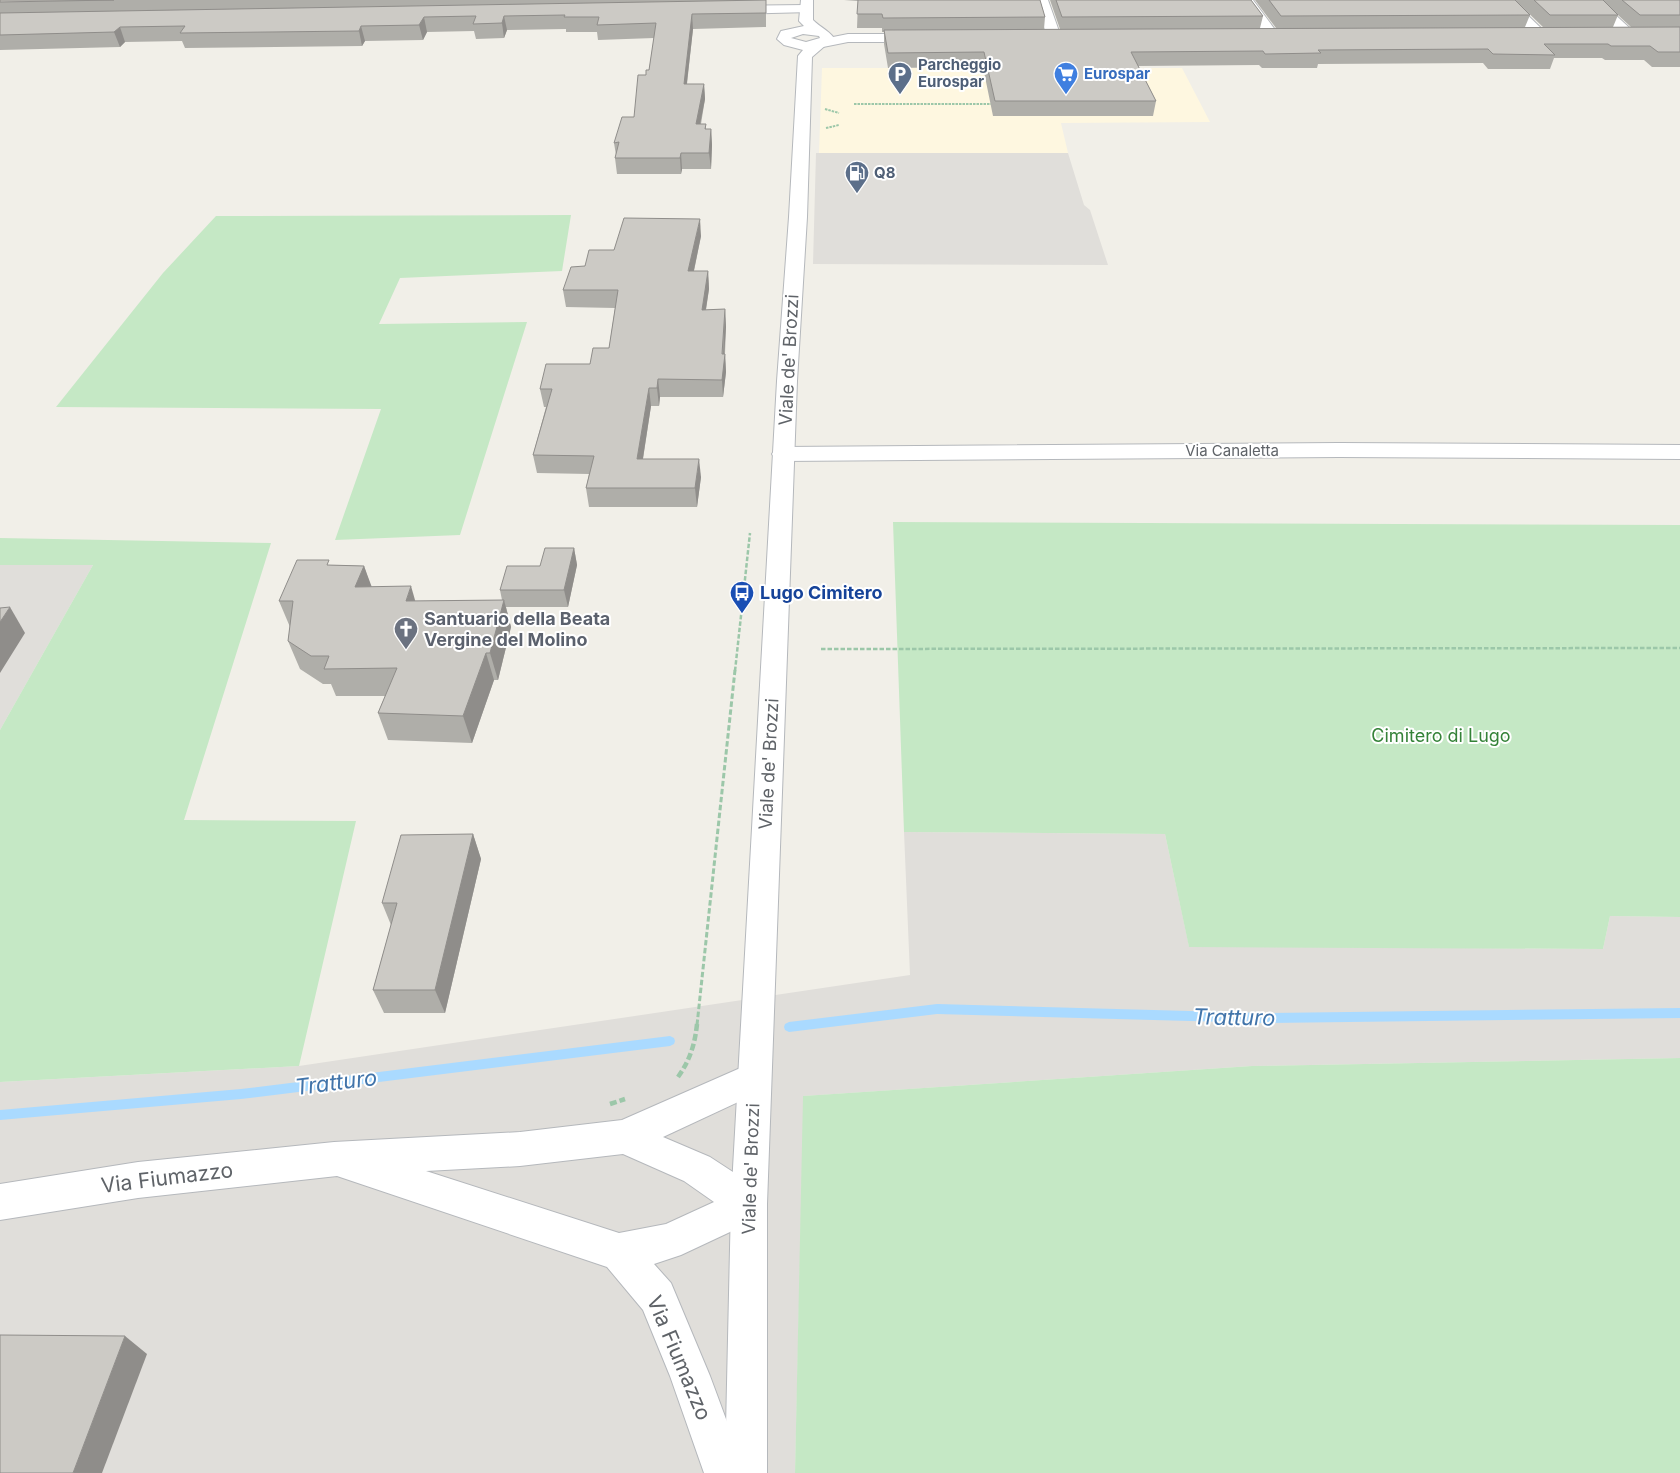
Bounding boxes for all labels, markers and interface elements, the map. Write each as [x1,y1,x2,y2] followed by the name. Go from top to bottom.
[918,55,1001,91] place label: Parcheggio Eurospar
[887,61,913,95] parking icon: Parcheggio Eurospar
[1053,61,1079,95] supermarket icon: Eurospar
[1084,64,1150,83] place label: Eurospar
[844,160,870,194] fuel station icon: Q8
[874,163,896,182] place label: Q8
[775,294,802,426] street label: Viale de' Brozzi
[1185,441,1279,460] street label: Via Canaletta
[729,580,755,614] bus stop icon: Lugo Cimitero
[760,582,883,603] place label: Lugo Cimitero
[424,608,610,650] place label: Santuario della Beata Vergine del Molino
[393,616,419,650] church icon: Santuario della Beata Vergine del Molino
[755,698,782,830] street label: Viale de' Brozzi
[1371,725,1511,746] park label: Cimitero di Lugo
[1193,1003,1275,1031] water label: Tratturo
[293,1064,379,1100] water label: Tratturo
[738,1103,763,1235] street label: Viale de' Brozzi
[99,1157,234,1198] street label: Via Fiumazzo
[642,1292,717,1424] street label: Via Fiumazzo

